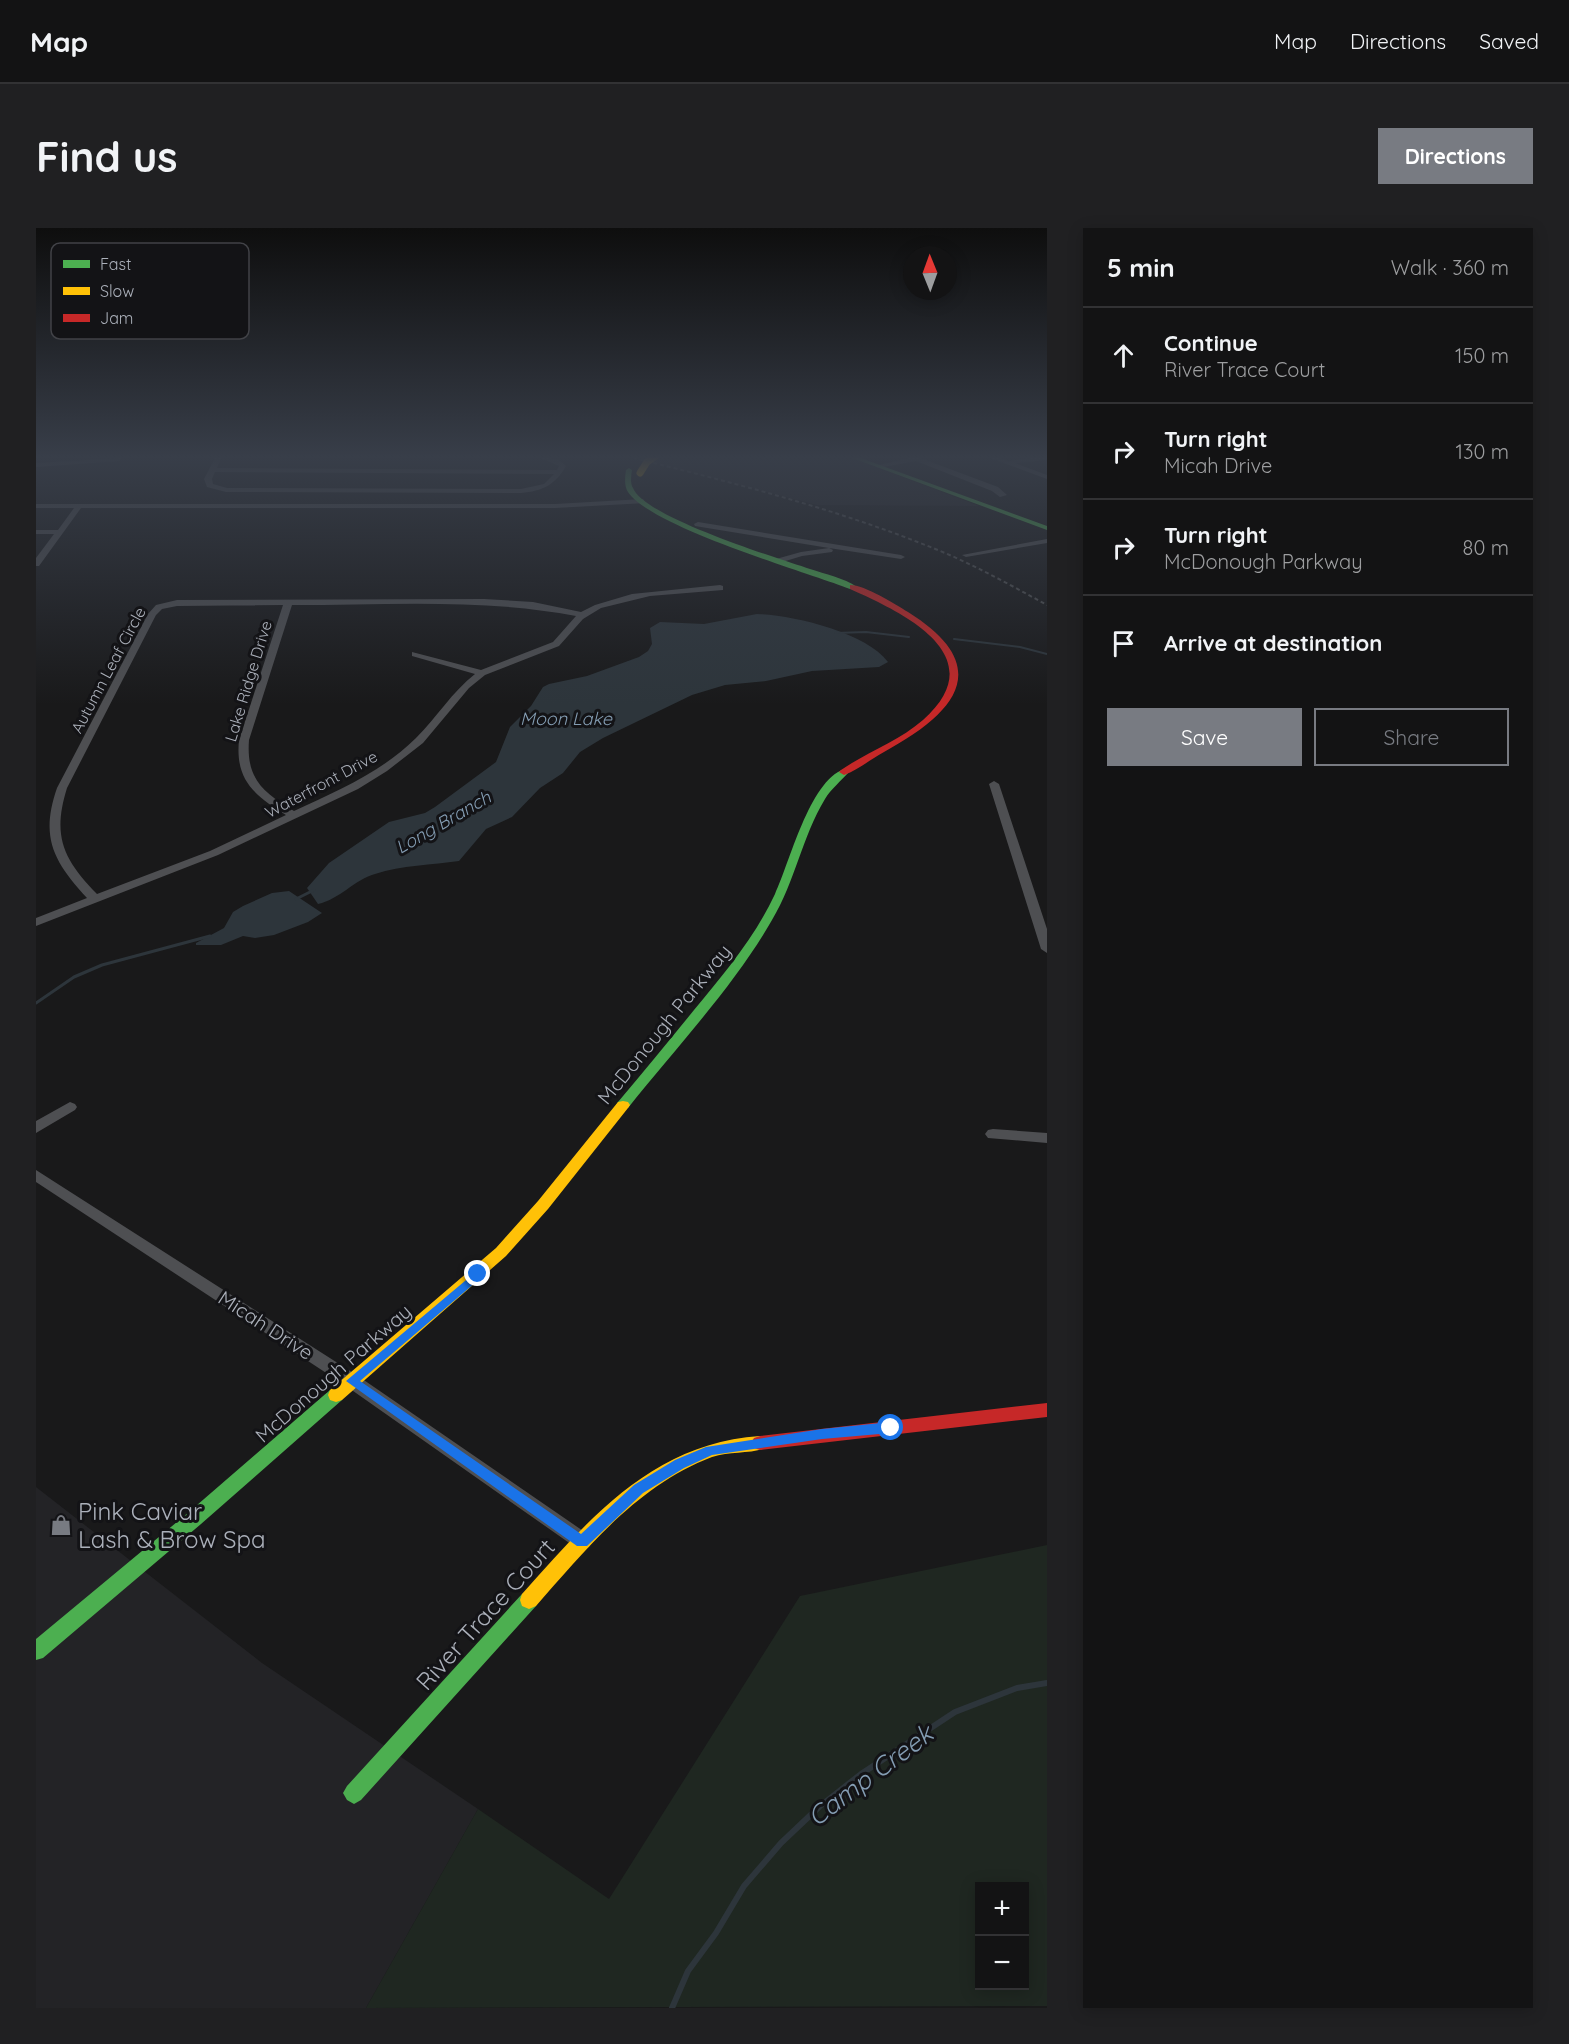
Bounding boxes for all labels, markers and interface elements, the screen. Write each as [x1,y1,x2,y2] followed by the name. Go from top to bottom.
[30,24,88,59] text: Map
[1274,28,1317,54] text: Map
[1350,28,1446,54] text: Directions
[1479,28,1539,54] text: Saved
[1378,128,1533,184] button: Directions
[36,130,178,183] text: Find us
[51,243,249,339] legend
[903,246,957,300] north arrow
[1107,251,1175,284] text: 5 min
[100,254,131,274] text: Fast
[1391,255,1509,280] text: Walk · 360 m
[100,281,134,301] text: Slow
[100,308,133,328] text: Jam
[1164,329,1258,357] text: Continue
[1107,339,1140,372] icon: ahead
[1455,343,1509,368] text: 150 m
[1164,357,1325,382] text: River Trace Court
[1164,425,1268,453] text: Turn right
[1107,435,1140,468] icon: right
[1456,439,1509,464] text: 130 m
[1164,453,1272,478] text: Micah Drive
[1164,521,1268,549] text: Turn right
[1107,531,1140,564] icon: right
[1463,535,1509,560] text: 80 m
[1164,549,1363,574] text: McDonough Parkway
[66,603,150,737] street label: Autumn Leaf Circle
[220,618,276,744] street label: Lake Ridge Drive
[1107,627,1140,660] icon: arrive
[1164,629,1382,657] text: Arrive at destination
[520,707,613,730] water label: Moon Lake
[1107,708,1302,766] button: Save
[1314,708,1509,766] button: Share
[261,746,381,822] street label: Waterfront Drive
[391,785,495,859] water label: Long Branch
[592,939,736,1109] street label: McDonough Parkway
[464,1260,490,1286] route end
[214,1285,318,1365] street label: Micah Drive
[250,1298,416,1448] street label: McDonough Parkway
[877,1414,903,1440] route start
[78,1496,266,1554] place label: Pink Caviar Lash & Brow Spa
[49,1513,73,1537] shop icon: Pink Caviar Lash & Brow Spa
[409,1532,561,1696] street label: River Trace Court
[801,1716,941,1833] water label: Camp Creek
[975,1882,1029,1990] map controls
[975,1882,1029,1936] button: +
[975,1936,1029,1990] button: −

